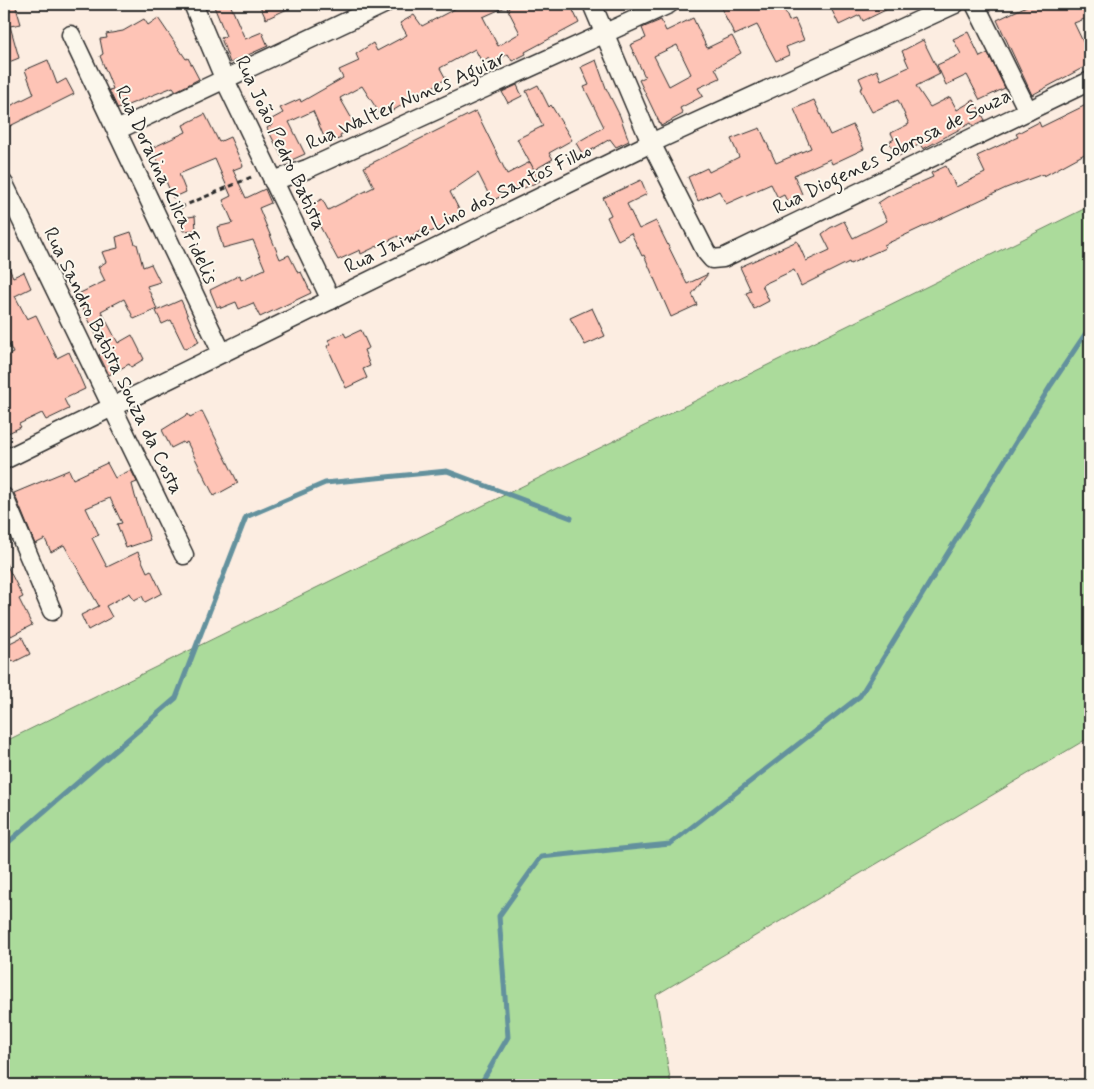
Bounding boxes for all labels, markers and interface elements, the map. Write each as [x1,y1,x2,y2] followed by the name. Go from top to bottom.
[302,45,511,159] street label: Rua Walter Nunes Aguiar
[228,51,332,235] street label: Rua João Pedro Batista
[108,81,224,289] street label: Rua Doralina Kilca Fidelis
[768,82,1017,223] street label: Rua Diogenes Sobrosa de Souza
[340,137,596,281] street label: Rua Jaime Lino dos Santos Filho
[36,223,190,499] street label: Rua Sandro Batista Souza da Costa

